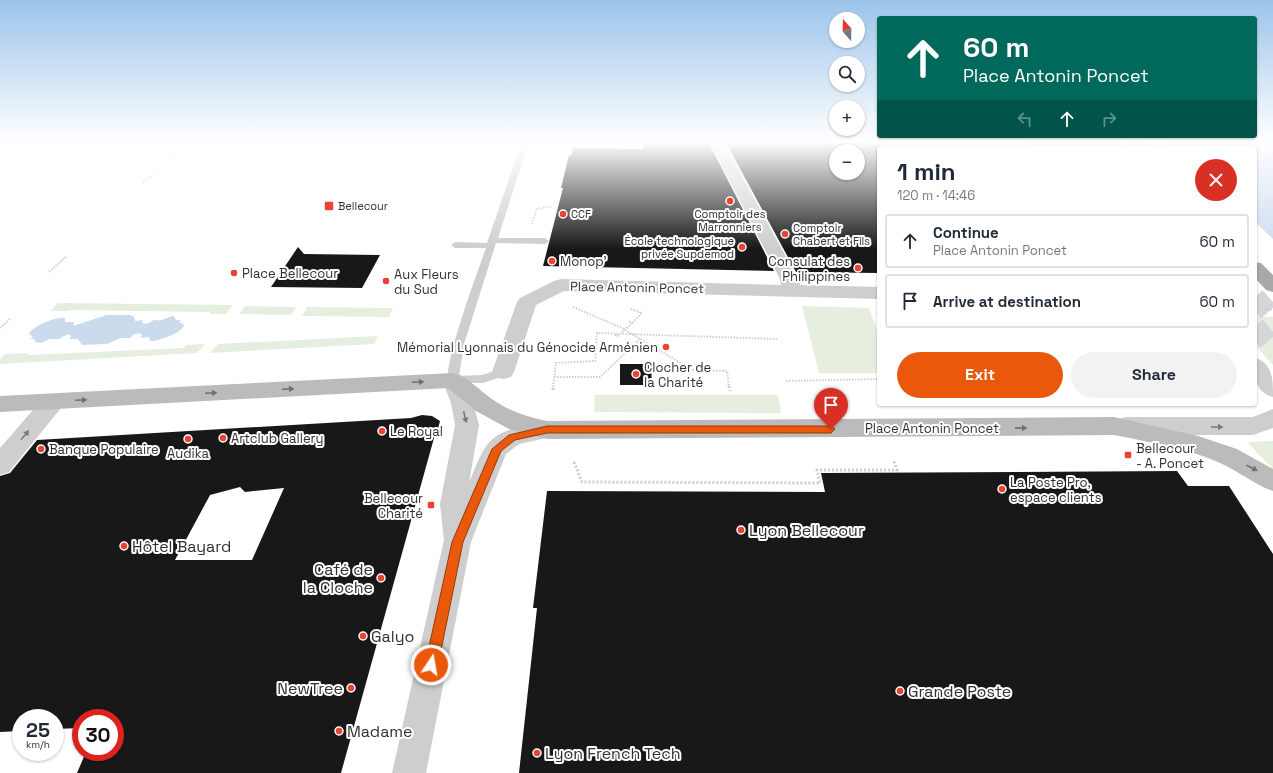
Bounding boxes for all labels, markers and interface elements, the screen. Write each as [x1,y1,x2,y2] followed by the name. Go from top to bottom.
[829,12,865,48] north arrow
[829,12,865,180] map controls
[963,29,1029,65] text: 60 m
[897,32,949,84] icon: ahead
[829,56,865,92] button: search
[963,64,1148,87] text: Place Antonin Poncet
[829,100,865,136] button: +
[1014,108,1036,130] icon: left
[1056,108,1078,130] icon: ahead
[1098,108,1120,130] icon: right
[829,144,865,180] button: −
[897,156,956,187] text: 1 min
[1195,159,1237,201] button: close
[897,187,975,204] text: 120 m · 14:46
[725,196,735,206] marker: Comptoir des Marronniers
[338,199,388,213] place label: Bellecour
[323,200,335,212] marker: Bellecour
[571,207,591,221] place label: CCF
[695,207,766,234] place label: Comptoir des Marronniers
[558,209,568,219] marker: CCF
[793,221,870,248] place label: Comptoir Chabert et Fils
[933,223,999,242] text: Continue
[780,229,790,239] marker: Comptoir Chabert et Fils
[899,230,921,252] icon: ahead
[1199,232,1235,251] text: 60 m
[625,234,734,261] place label: École technologique privée Supdemod
[737,242,747,252] marker: École technologique privée Supdemod
[933,242,1067,259] text: Place Antonin Poncet
[560,253,607,270] place label: Monop'
[768,253,850,285] place label: Consulat des Philippines
[547,256,557,266] marker: Monop'
[853,263,863,273] marker: Consulat des Philippines
[242,265,338,282] place label: Place Bellecour
[394,266,459,298] place label: Aux Fleurs du Sud
[229,268,239,278] marker: Place Bellecour
[381,276,391,286] marker: Aux Fleurs du Sud
[570,278,704,297] street label: Place Antonin Poncet
[899,290,921,312] icon: arrive
[933,292,1081,311] text: Arrive at destination
[1199,292,1235,311] text: 60 m
[397,339,658,356] place label: Mémorial Lyonnais du Génocide Arménien
[661,342,671,352] marker: Mémorial Lyonnais du Génocide Arménien
[897,352,1063,398] button: Exit
[1071,352,1237,398] button: Share
[644,359,711,391] place label: Clocher de la Charité
[631,369,641,379] marker: Clocher de la Charité
[412,379,424,386] one-way arrow
[282,386,295,392] one-way arrow
[814,388,848,429] pin
[205,390,218,396] one-way arrow
[820,394,842,416] icon: arrive
[75,397,88,403] one-way arrow
[463,411,469,423] one-way arrow
[865,420,999,437] street label: Place Antonin Poncet
[390,423,443,440] place label: Le Royal
[1211,424,1224,430] one-way arrow
[1015,425,1028,431] one-way arrow
[377,426,387,436] marker: Le Royal
[21,430,30,441] one-way arrow
[231,430,323,447] place label: Artclub Gallery
[218,433,228,443] marker: Artclub Gallery
[183,434,193,444] marker: Audika
[1136,440,1204,472] place label: Bellecour - A. Poncet
[49,441,159,458] place label: Banque Populaire
[36,444,46,454] marker: Banque Populaire
[167,445,210,462] place label: Audika
[1123,450,1133,460] marker: Bellecour - A. Poncet
[1246,465,1258,472] one-way arrow
[1010,474,1102,506] place label: La Poste Pro, espace clients
[997,484,1007,494] marker: La Poste Pro, espace clients
[364,490,423,522] place label: Bellecour Charité
[426,500,436,510] marker: Bellecour Charité
[749,520,864,541] place label: Lyon Bellecour
[736,525,746,535] marker: Lyon Bellecour
[132,536,231,557] place label: Hôtel Bayard
[119,541,129,551] marker: Hôtel Bayard
[303,559,373,598] place label: Café de la Cloche
[376,573,386,583] marker: Café de la Cloche
[371,626,414,647] place label: Galyo
[358,631,368,641] marker: Galyo
[410,644,452,686] position arrow
[277,678,343,699] place label: NewTree
[908,681,1011,702] place label: Grande Poste
[346,683,356,693] marker: NewTree
[895,686,905,696] marker: Grande Poste
[72,709,124,761] speed limit sign: 30
[26,717,50,743] text: 25
[347,721,413,742] place label: Madame
[334,726,344,736] marker: Madame
[26,738,50,751] text: km/h
[545,743,681,764] place label: Lyon French Tech
[532,748,542,758] marker: Lyon French Tech

